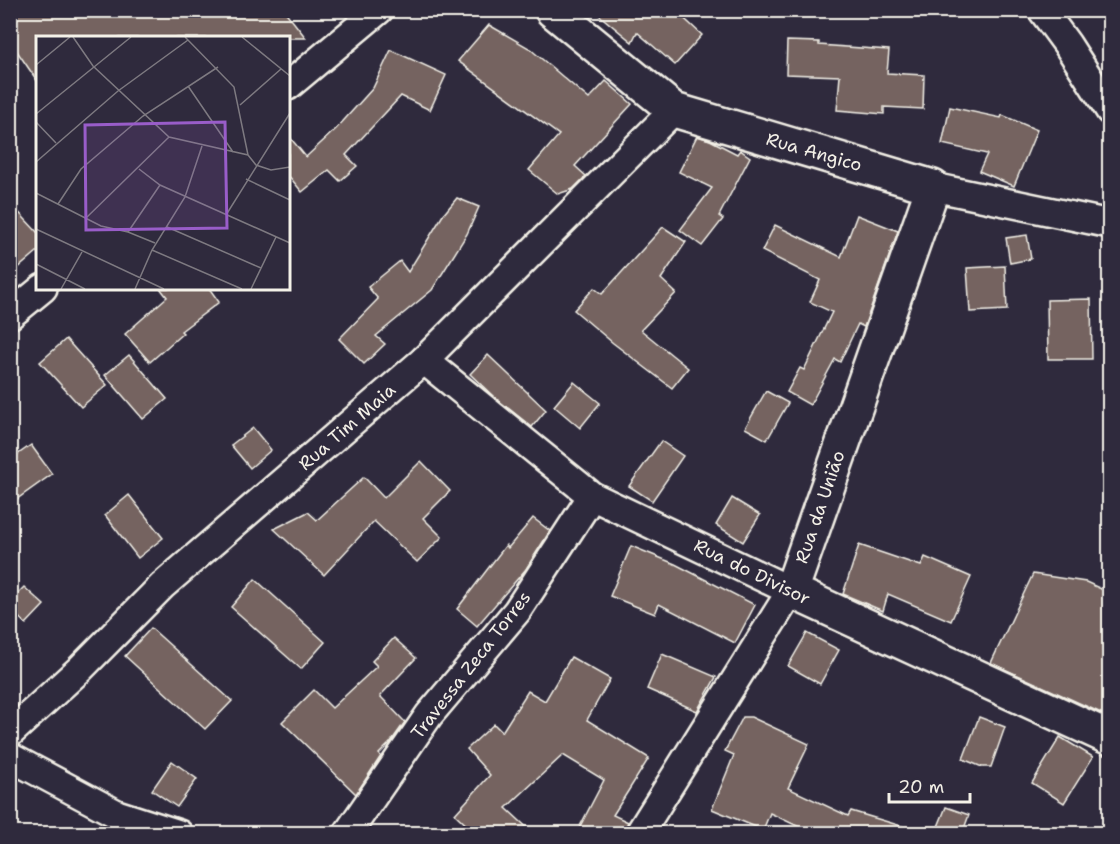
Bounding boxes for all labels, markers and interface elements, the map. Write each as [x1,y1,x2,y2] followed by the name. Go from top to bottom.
[36,36,290,290] inset map
[763,127,865,177] street label: Rua Angico
[293,378,401,476] street label: Rua Tim Maia
[789,447,851,567] street label: Rua da União
[690,533,814,611] street label: Rua do Divisor
[406,586,536,744] street label: Travessa Zeca Torres
[889,766,970,804] scale bar
[898,775,944,799] text: 20 m

